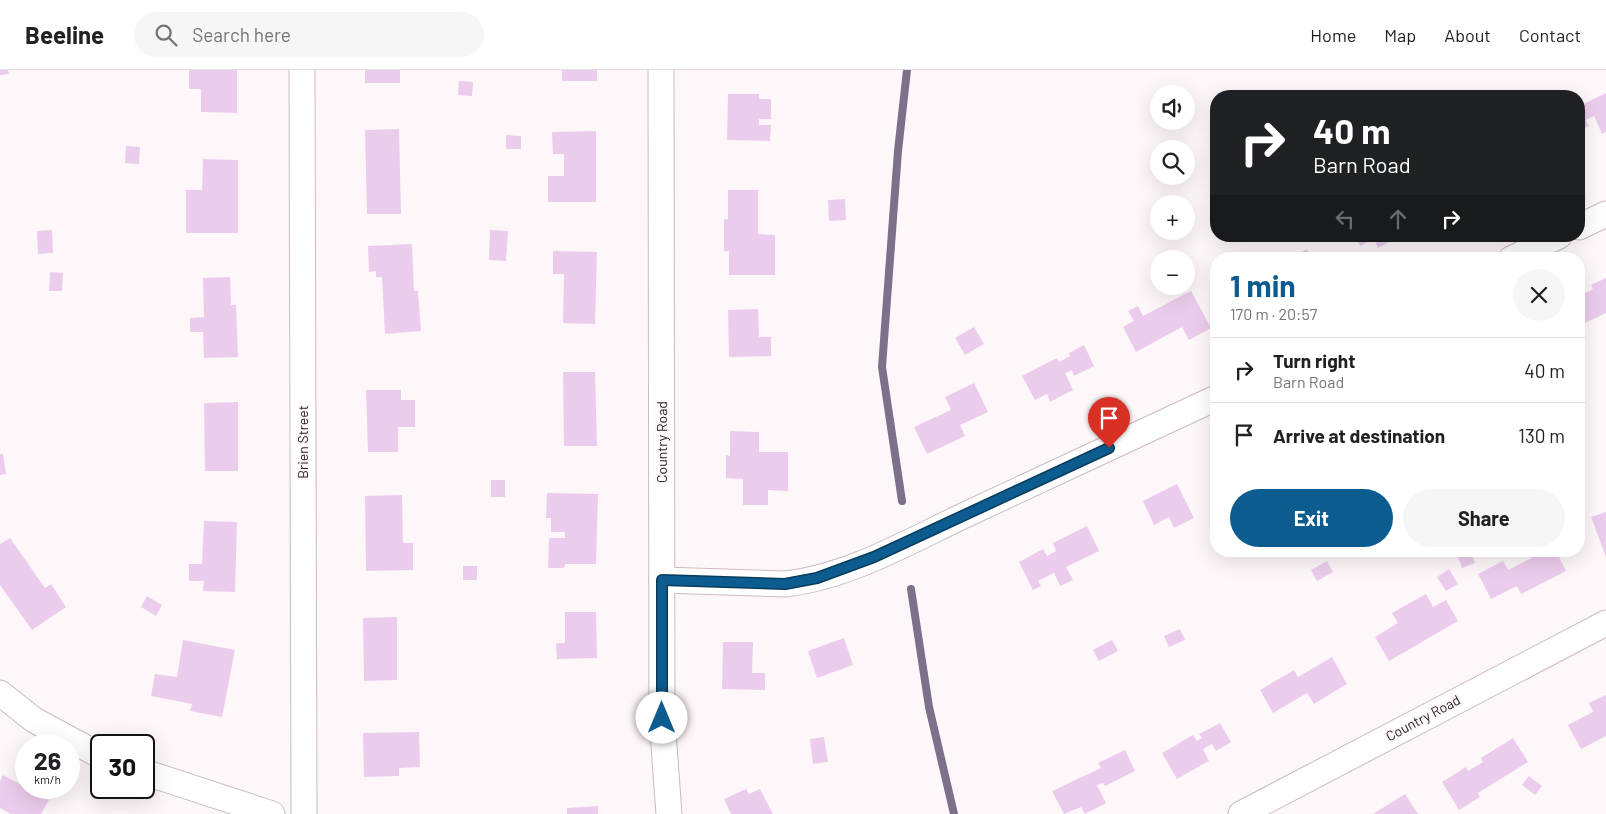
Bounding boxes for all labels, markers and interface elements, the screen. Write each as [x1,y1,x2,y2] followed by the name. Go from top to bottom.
[134,12,484,57] search box
[25,20,104,49] text: Beeline
[152,21,180,49] icon: search
[192,23,291,46] text: Search here
[1310,24,1356,46] text: Home
[1384,24,1416,46] text: Map
[1444,24,1491,46] text: About
[1519,24,1581,46] text: Contact
[1150,85,1195,295] map controls
[1150,85,1195,130] button: sound
[1313,109,1390,151] text: 40 m
[1230,110,1295,175] icon: right
[1150,140,1195,185] button: search
[1313,151,1411,177] text: Barn Road
[1150,195,1195,240] button: +
[1331,205,1359,233] icon: left
[1384,205,1412,233] icon: ahead
[1437,205,1465,233] icon: right
[1150,250,1195,295] button: −
[1230,267,1296,303] text: 1 min
[1513,269,1565,321] button: close
[1230,304,1317,323] text: 170 m · 20:57
[1273,349,1355,372] text: Turn right
[1230,356,1258,384] icon: right
[1524,359,1565,382] text: 40 m
[1273,372,1344,391] text: Barn Road
[1088,397,1130,448] pin
[653,401,670,483] street label: Country Road
[1095,404,1123,432] icon: arrive
[294,405,311,479] street label: Brien Street
[1230,421,1258,449] icon: arrive
[1273,424,1445,447] text: Arrive at destination
[1518,424,1565,447] text: 130 m
[1230,489,1393,547] button: Exit
[1403,489,1565,547] button: Share
[635,691,687,743] position arrow
[1383,691,1463,744] street label: Country Road
[90,734,155,799] speed limit sign: 30
[34,745,61,775] text: 26
[34,772,61,786] text: km/h

